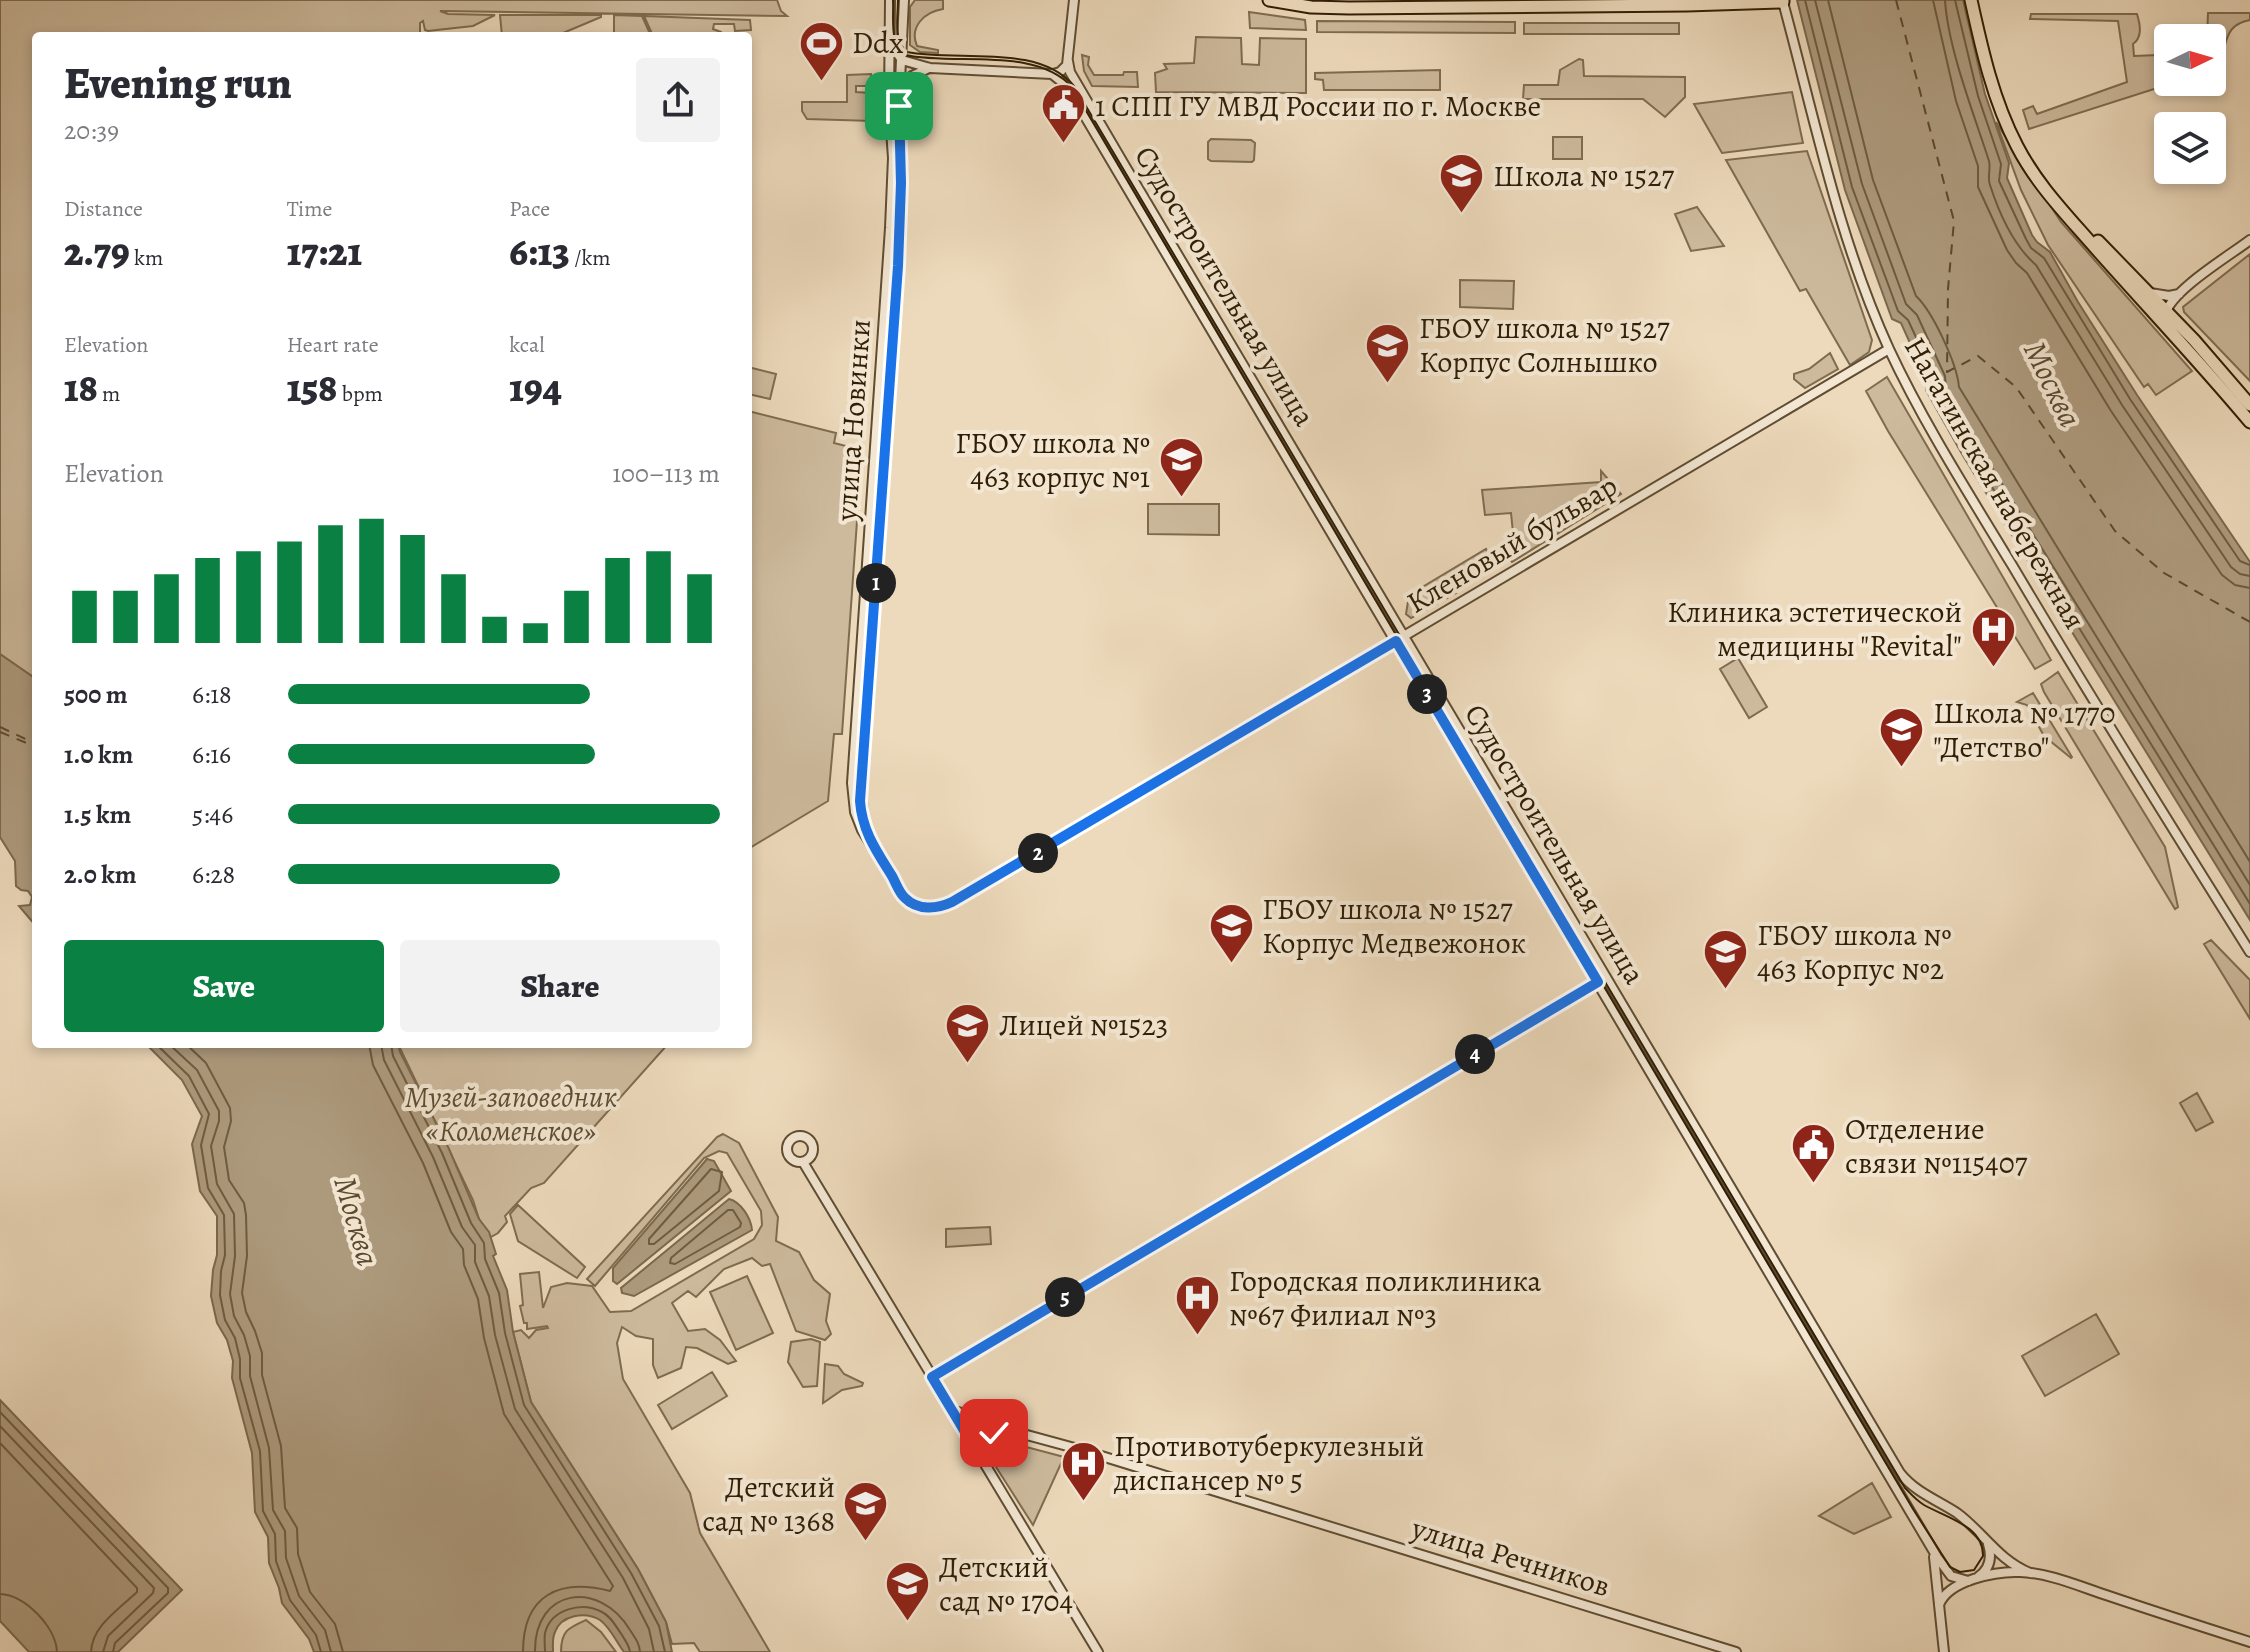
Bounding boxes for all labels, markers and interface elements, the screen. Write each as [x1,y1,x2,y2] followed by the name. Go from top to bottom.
[797,19,845,82] sports icon: Ddx
[852,23,903,63] place label: Ddx
[2154,24,2226,96] north arrow
[2154,24,2226,184] map controls
[64,53,292,113] text: Evening run
[636,58,720,142] button: share
[865,72,933,140] pin
[1040,82,1088,145] public building icon: 1 СПП ГУ МВД России по г. Москве
[877,84,921,128] icon: arrive
[1095,86,1541,126] place label: 1 СПП ГУ МВД России по г. Москве
[2154,112,2226,184] button: layers
[64,113,119,148] text: 20:39
[1125,138,1325,434] street label: Судостроительная улица
[1438,152,1486,215] school or university icon: Школа № 1527
[1493,156,1674,196] place label: Школа № 1527
[64,194,143,224] text: Distance
[287,194,332,224] text: Time
[509,194,550,224] text: Pace
[64,224,130,279] text: 2.79
[287,224,362,279] text: 17:21
[509,224,570,279] text: 6:13
[130,243,163,273] text: km
[570,243,611,273] text: /km
[1419,308,1670,382] place label: ГБОУ школа № 1527 Корпус Солнышко
[826,318,880,523] street label: улица Новинки
[1364,321,1412,384] school or university icon: ГБОУ школа № 1527 Корпус Солнышко
[64,330,148,360] text: Elevation
[287,330,379,360] text: Heart rate
[509,330,545,360] text: kcal
[1895,330,2095,636] street label: Нагатинская набережная
[2013,334,2093,434] water label: Москва
[64,360,98,415] text: 18
[287,360,337,415] text: 158
[509,360,562,415] text: 194
[98,379,120,409] text: m
[337,379,383,409] text: bpm
[955,423,1150,497] place label: ГБОУ школа № 463 корпус №1
[1157,436,1205,499] school or university icon: ГБОУ школа № 463 корпус №1
[64,456,164,491] text: Elevation
[612,456,720,491] text: 100–113 m
[1399,465,1625,623] street label: Кленовый бульвар
[856,563,896,603] pin: 1
[872,568,880,598] text: 1
[1667,592,1962,666] place label: Клиника эстетической медицины "Revital"
[1969,605,2017,668] hospital icon: Клиника эстетической медицины "Revital"
[1407,674,1447,714] pin: 3
[64,677,128,712] text: 500 m
[192,677,232,712] text: 6:18
[1422,679,1432,709] text: 3
[1933,693,2115,767] place label: Школа № 1770 "Детство"
[1455,696,1655,992] street label: Судостроительная улица
[1878,706,1926,769] school or university icon: Школа № 1770 "Детство"
[64,737,133,772] text: 1.0 km
[192,737,231,772] text: 6:16
[64,797,131,832] text: 1.5 km
[192,797,233,832] text: 5:46
[1018,833,1058,873] pin: 2
[1033,838,1043,868] text: 2
[64,857,137,892] text: 2.0 km
[192,857,235,892] text: 6:28
[1262,889,1526,963] place label: ГБОУ школа № 1527 Корпус Медвежонок
[1207,902,1255,965] school or university icon: ГБОУ школа № 1527 Корпус Медвежонок
[1757,915,1952,989] place label: ГБОУ школа № 463 Корпус №2
[1702,928,1750,991] school or university icon: ГБОУ школа № 463 Корпус №2
[64,940,384,1032] button: Save
[400,940,720,1032] button: Share
[944,1001,992,1064] school or university icon: Лицей №1523
[999,1005,1168,1045] place label: Лицей №1523
[1455,1034,1495,1074] pin: 4
[1470,1039,1480,1069] text: 4
[405,1077,617,1151] park label: Музей-заповедник «Коломенское»
[1845,1109,2028,1183] place label: Отделение связи №115407
[1790,1122,1838,1185] public building icon: Отделение связи №115407
[323,1171,391,1271] water label: Москва
[1229,1261,1542,1335] place label: Городская поликлиника №67 Филиал №3
[1174,1274,1222,1337] hospital icon: Городская поликлиника №67 Филиал №3
[1045,1277,1085,1317] pin: 5
[1060,1282,1070,1312] text: 5
[960,1399,1028,1467] pin
[972,1411,1016,1455] icon: check
[1113,1426,1424,1500] place label: Противотуберкулезный диспансер № 5
[1059,1439,1107,1502] hospital icon: Противотуберкулезный диспансер № 5
[702,1467,835,1541] place label: Детский сад № 1368
[842,1480,890,1543] school or university icon: Детский сад № 1368
[1406,1508,1615,1606] street label: улица Речников
[939,1547,1073,1621] place label: Детский сад № 1704
[884,1560,932,1623] school or university icon: Детский сад № 1704

